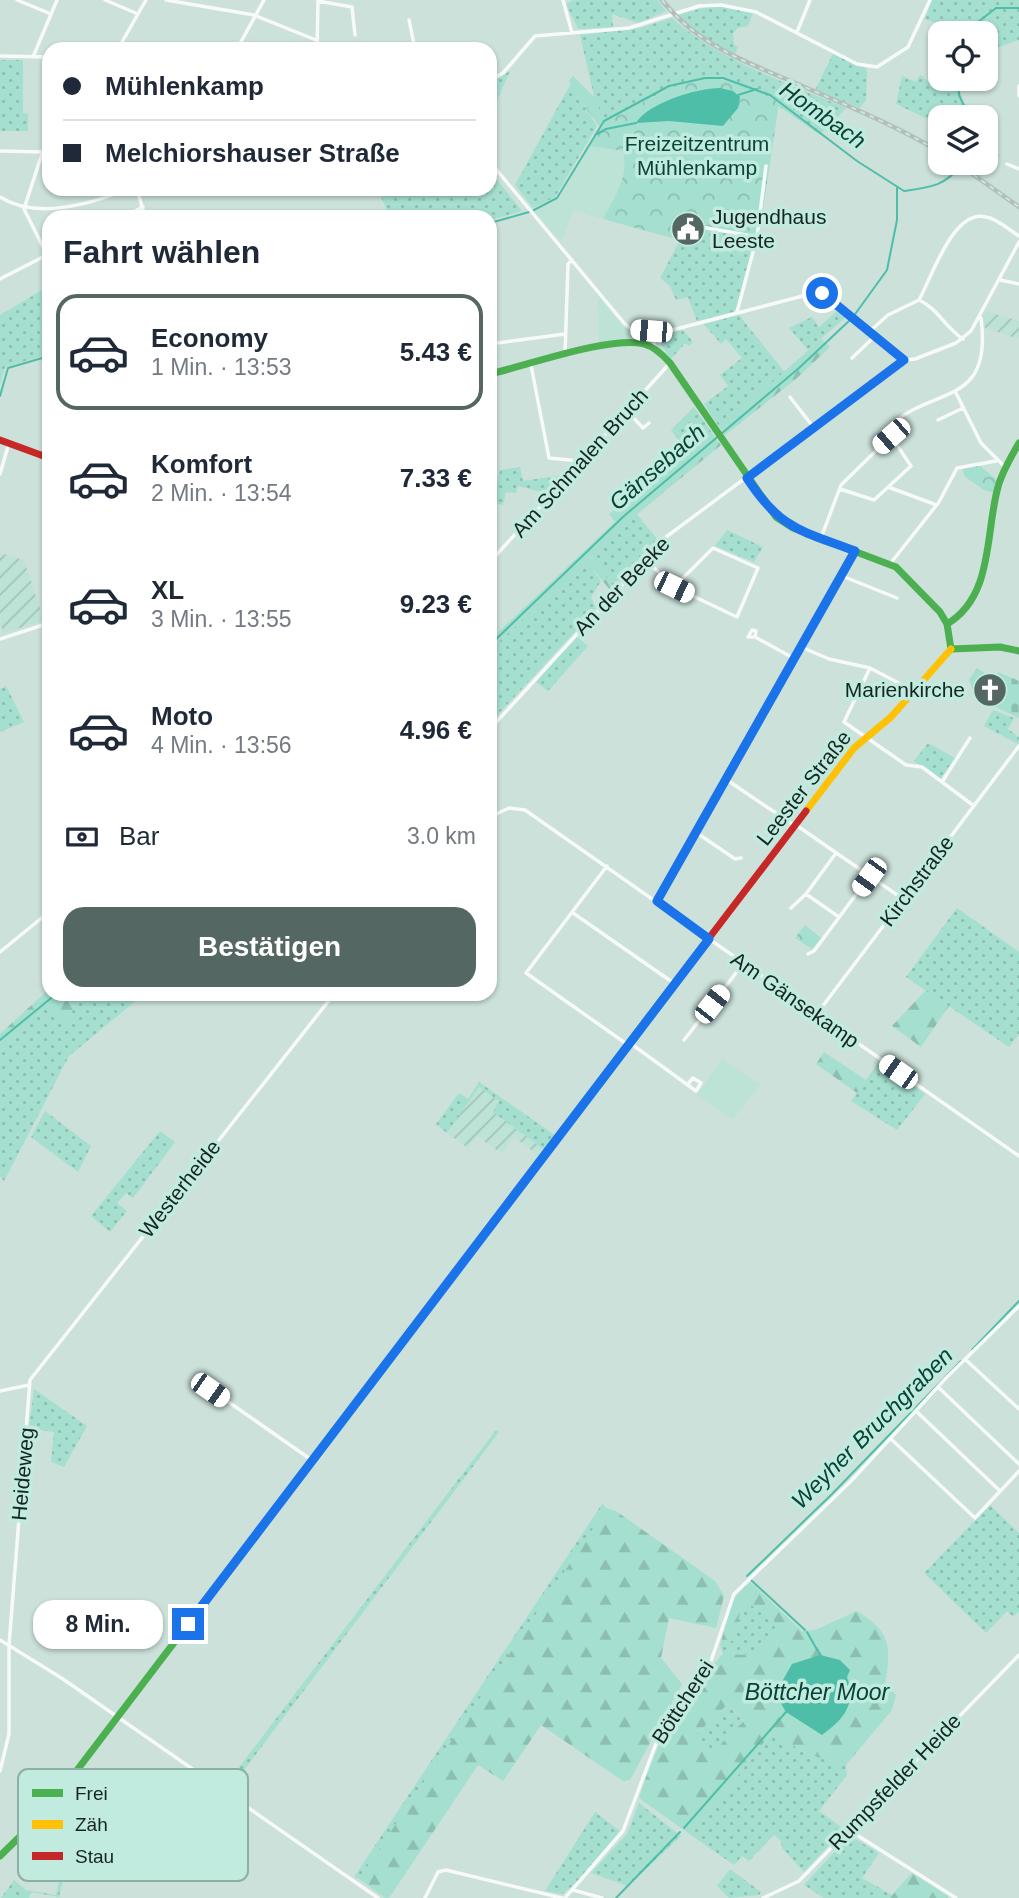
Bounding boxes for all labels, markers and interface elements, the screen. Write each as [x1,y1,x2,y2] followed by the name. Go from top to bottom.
[928,21,998,175] map controls
[928,21,998,91] button: locate
[105,71,264,101] text: Mühlenkamp
[775,76,871,154] water label: Hombach
[928,105,998,175] button: layers
[625,132,769,179] park label: Freizeitzentrum Mühlenkamp
[105,138,400,168] text: Melchiorshauser Straße
[712,205,826,252] place label: Jugendhaus Leeste
[669,210,707,248] public building icon: Jugendhaus Leeste
[63,234,260,270] text: Fahrt wählen
[806,277,838,309] route start
[630,319,673,343] car
[67,321,130,384] icon: car
[151,323,268,353] text: Economy
[400,337,472,367] text: 5.43 €
[151,354,292,380] text: 1 Min. · 13:53
[507,384,652,541] street label: Am Schmalen Bruch
[869,414,914,458] car
[604,419,710,515] water label: Gänsebach
[67,447,130,510] icon: car
[151,449,252,479] text: Komfort
[400,463,472,493] text: 7.33 €
[151,480,292,506] text: 2 Min. · 13:54
[569,532,674,639] street label: An der Beeke
[651,568,698,606] car
[67,573,130,636] icon: car
[151,575,184,605] text: XL
[400,589,472,619] text: 9.23 €
[151,606,292,632] text: 3 Min. · 13:55
[971,671,1009,709] church icon: Marienkirche
[845,678,965,701] place label: Marienkirche
[67,699,130,762] icon: car
[151,701,213,731] text: Moto
[400,715,472,745] text: 4.96 €
[752,726,855,850] street label: Leester Straße
[151,732,292,758] text: 4 Min. · 13:56
[63,818,101,856] icon: cash
[119,821,159,851] text: Bar
[407,823,476,849] text: 3.0 km
[875,831,958,930] street label: Kirchstraße
[849,854,890,900] car
[63,907,476,987] button: Bestätigen
[727,947,864,1052] street label: Am Gänsekamp
[691,981,734,1027] car
[875,1051,922,1093] car
[134,1135,225,1242] street label: Westerheide
[786,1342,958,1514] water label: Weyher Bruchgraben
[187,1369,234,1411] car
[7,1426,38,1521] street label: Heideweg
[34,1600,164,1648] callout: 8 Min.
[172,1608,204,1640] route end
[65,1611,131,1637] text: 8 Min.
[647,1656,718,1748] street label: Böttcherei
[745,1679,891,1705] water label: Böttcher Moor
[824,1709,965,1854] street label: Rumpsfelder Heide
[18,1769,248,1881] legend
[75,1783,108,1804] text: Frei
[75,1814,108,1835] text: Zäh
[75,1846,114,1867] text: Stau

